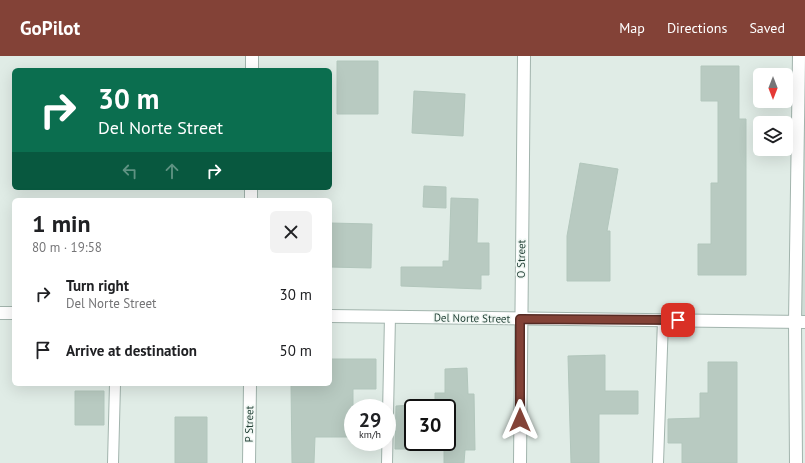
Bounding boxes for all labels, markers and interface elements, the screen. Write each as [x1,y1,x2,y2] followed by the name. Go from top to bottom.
[20,16,80,40] text: GoPilot
[619,19,645,37] text: Map
[667,19,727,37] text: Directions
[749,19,785,37] text: Saved
[753,68,793,108] north arrow
[753,68,793,156] map controls
[98,80,159,117] text: 30 m
[32,84,84,136] icon: right
[98,116,223,139] text: Del Norte Street
[753,116,793,156] button: layers
[119,160,141,182] icon: left
[161,160,183,182] icon: ahead
[203,160,225,182] icon: right
[32,208,91,239] text: 1 min
[270,211,312,253] button: close
[32,239,102,256] text: 80 m · 19:58
[514,239,528,278] street label: O Street
[66,276,129,295] text: Turn right
[32,283,54,305] icon: right
[279,285,312,304] text: 30 m
[66,295,156,312] text: Del Norte Street
[661,303,695,337] pin
[667,309,689,331] icon: arrive
[434,310,511,326] street label: Del Norte Street
[32,339,54,361] icon: arrive
[66,341,197,360] text: Arrive at destination
[279,341,312,360] text: 50 m
[404,399,456,451] speed limit sign: 30
[499,399,541,441] position arrow
[242,405,256,442] street label: P Street
[359,407,381,433] text: 29
[359,428,381,441] text: km/h

